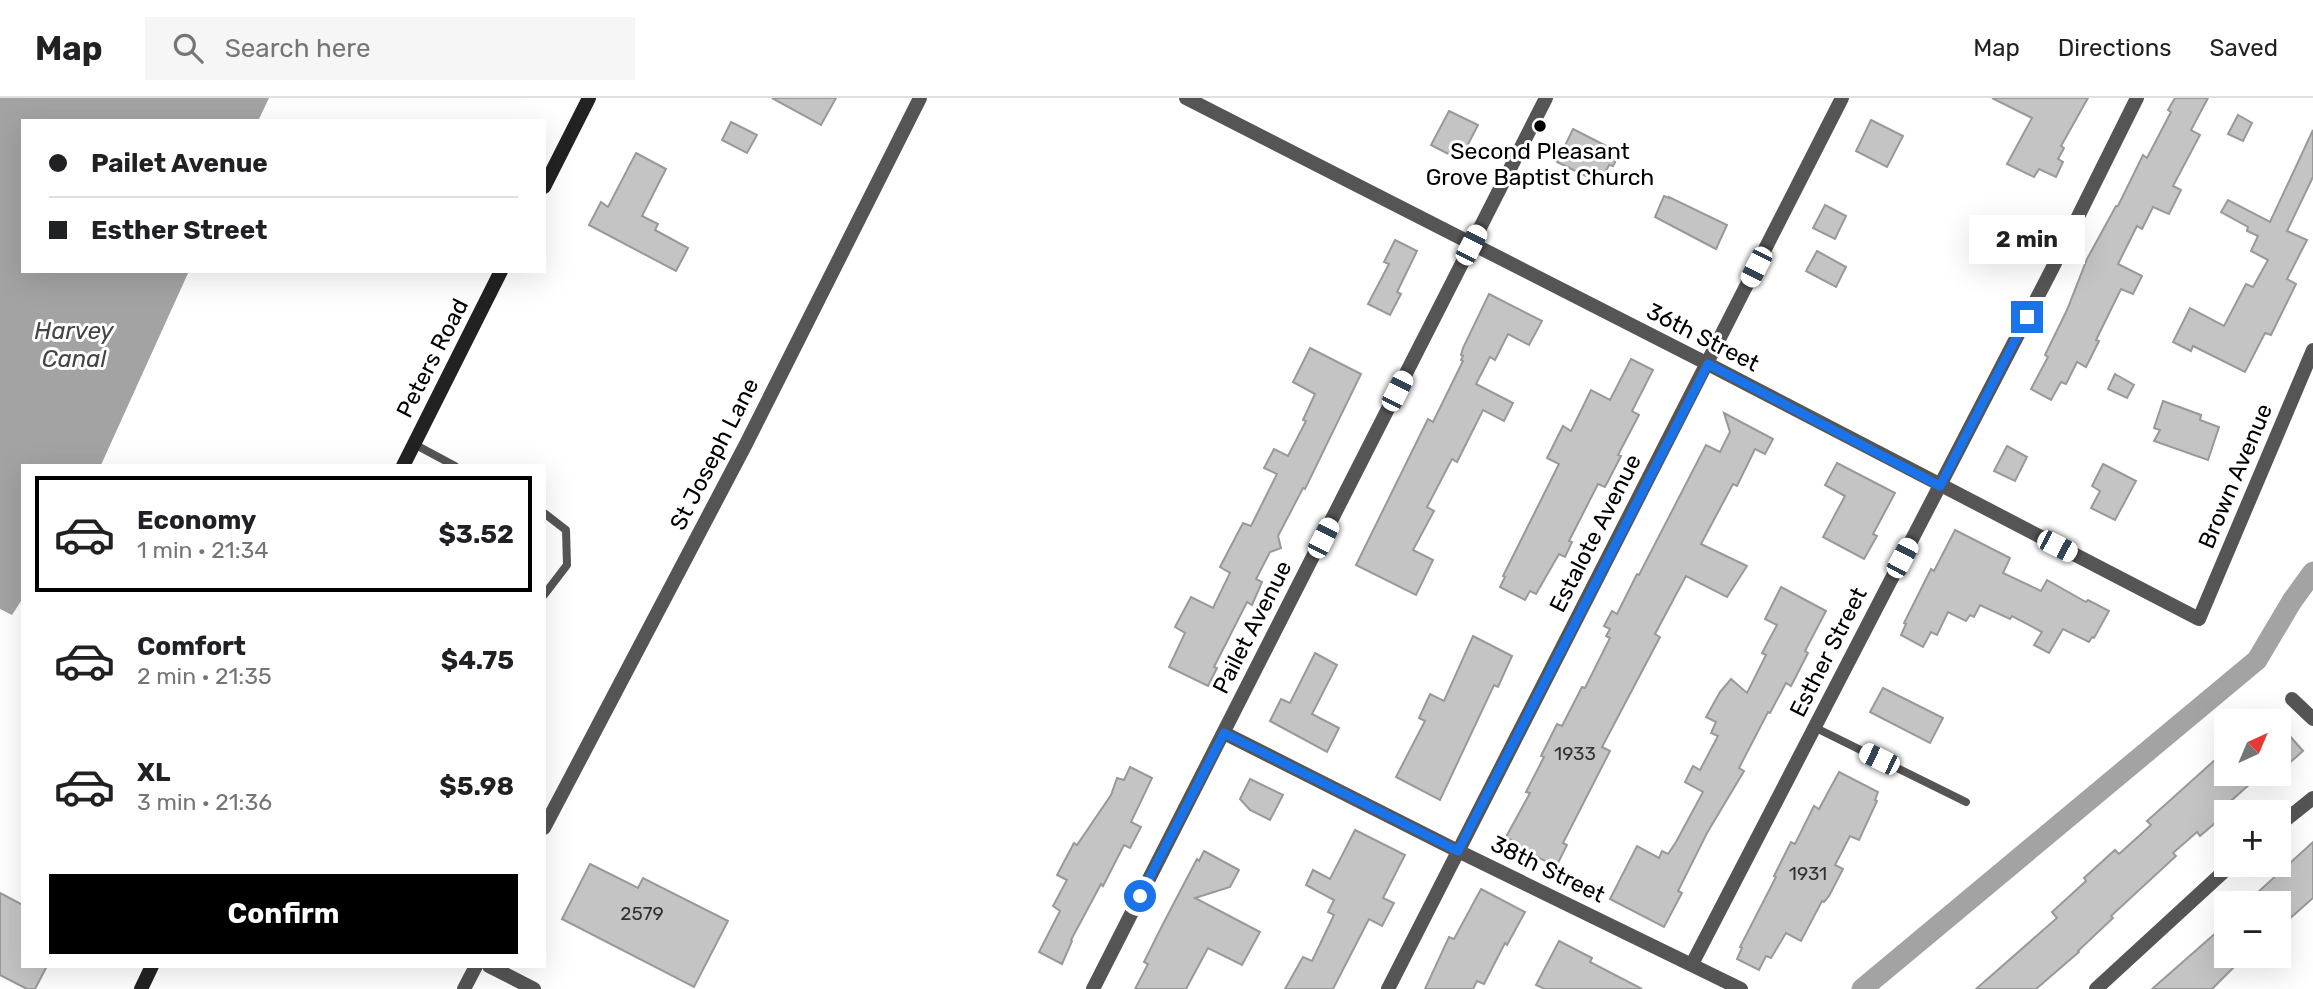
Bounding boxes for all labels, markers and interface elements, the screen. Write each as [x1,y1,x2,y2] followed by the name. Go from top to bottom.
[145,17,635,80] search box
[35,29,103,68] text: Map
[169,29,207,67] icon: search
[225,33,370,64] text: Search here
[1973,34,2020,62] text: Map
[2058,34,2171,62] text: Directions
[2209,34,2278,62] text: Saved
[1532,118,1548,134] marker: Second Pleasant Grove Baptist Church
[1426,137,1654,191] place label: Second Pleasant Grove Baptist Church
[91,148,268,179] text: Pailet Avenue
[91,215,267,246] text: Esther Street
[1969,216,2085,264] callout: 2 min
[1453,222,1490,268] car
[1996,225,2058,253] text: 2 min
[1738,244,1775,290] car
[390,294,474,422] street label: Peters Road
[1642,297,1764,377] street label: 36th Street
[2011,301,2043,333] route end
[34,317,114,373] water label: Harvey Canal
[1379,368,1416,414] car
[664,373,764,535] street label: St Joseph Lane
[2192,399,2278,553] street label: Brown Avenue
[1543,449,1647,617] street label: Estalote Avenue
[53,503,116,566] icon: car
[137,505,256,536] text: Economy
[1305,515,1342,561] car
[438,519,514,550] text: $3.52
[2034,527,2081,565] car
[1883,535,1922,581] car
[137,536,269,564] text: 1 min · 21:34
[1206,556,1298,698] street label: Pailet Avenue
[1783,582,1873,722] street label: Esther Street
[53,629,116,692] icon: car
[137,631,246,662] text: Comfort
[441,645,514,676] text: $4.75
[137,662,272,690] text: 2 min · 21:35
[2214,709,2291,786] north arrow
[2214,709,2291,968] map controls
[1856,740,1903,778] car
[1554,742,1596,765] house number: 1933
[53,755,116,818] icon: car
[137,757,170,788] text: XL
[439,771,514,802] text: $5.98
[137,788,272,816] text: 3 min · 21:36
[2214,800,2291,877] button: +
[1486,829,1610,909] street label: 38th Street
[1789,862,1827,885] house number: 1931
[49,874,518,954] button: Confirm
[1124,880,1156,912] route start
[2214,891,2291,968] button: −
[620,902,664,925] house number: 2579

